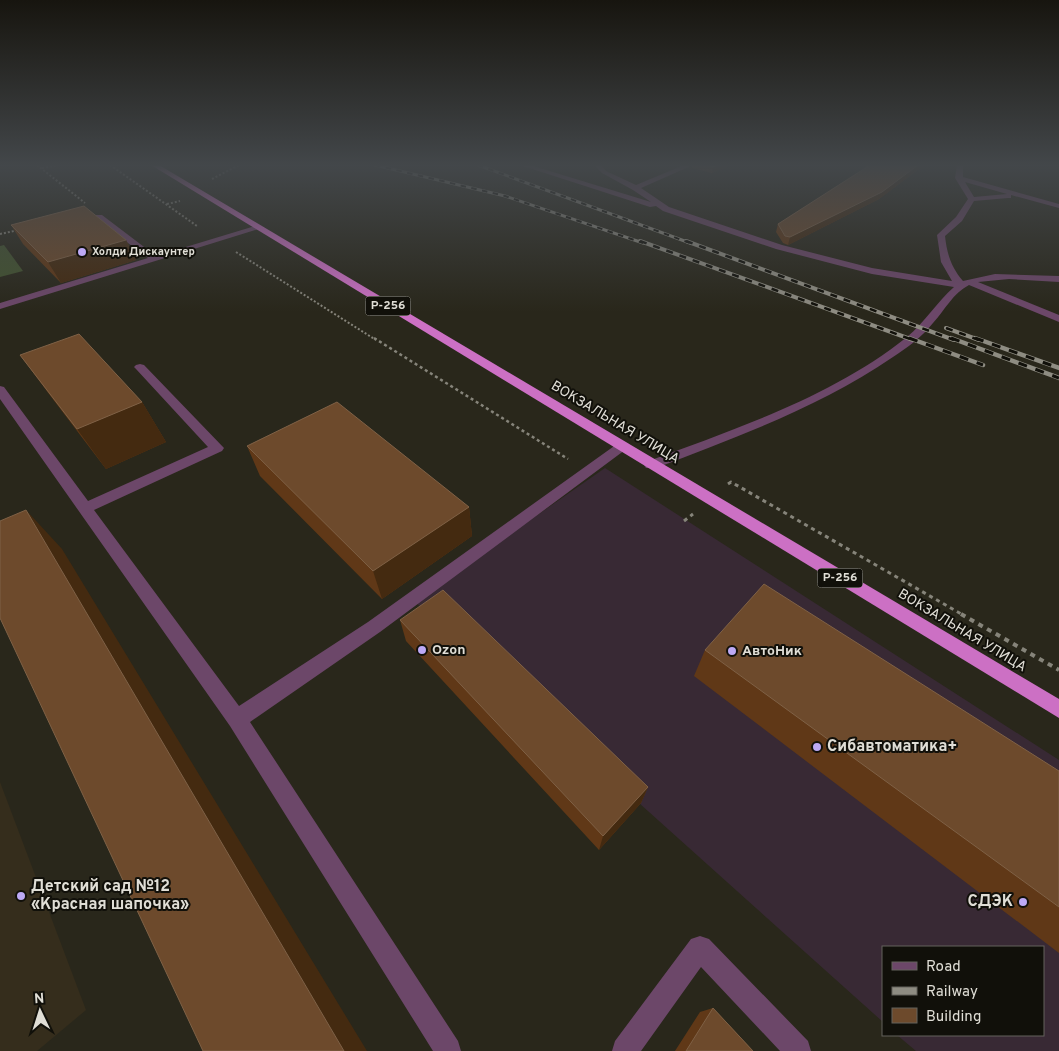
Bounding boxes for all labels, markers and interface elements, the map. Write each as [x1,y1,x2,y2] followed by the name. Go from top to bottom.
[92,245,195,259] place label: Холди Дискаунтер
[76,246,88,258] marker: Холди Дискаунтер
[366,296,410,316] road number: Р-256
[548,378,682,468] street label: ВОКЗАЛЬНАЯ УЛИЦА
[818,568,862,588] road number: Р-256
[895,586,1029,676] street label: ВОКЗАЛЬНАЯ УЛИЦА
[432,642,465,659] place label: Ozon
[742,643,802,660] place label: АвтоНик
[416,644,428,656] marker: Ozon
[726,645,738,657] marker: АвтоНик
[827,737,958,757] place label: Сибавтоматика+
[811,741,823,753] marker: Сибавтоматика+
[31,877,189,915] place label: Детский сад №12 «Красная шапочка»
[15,890,27,902] marker: Детский сад №12 «Красная шапочка»
[967,892,1013,912] place label: СДЭК
[1017,896,1029,908] marker: СДЭК
[882,946,1044,1036] legend
[926,958,961,977] text: Road
[926,983,978,1002] text: Railway
[15,986,65,1036] north arrow
[34,991,45,1008] text: N
[926,1008,981,1027] text: Building

